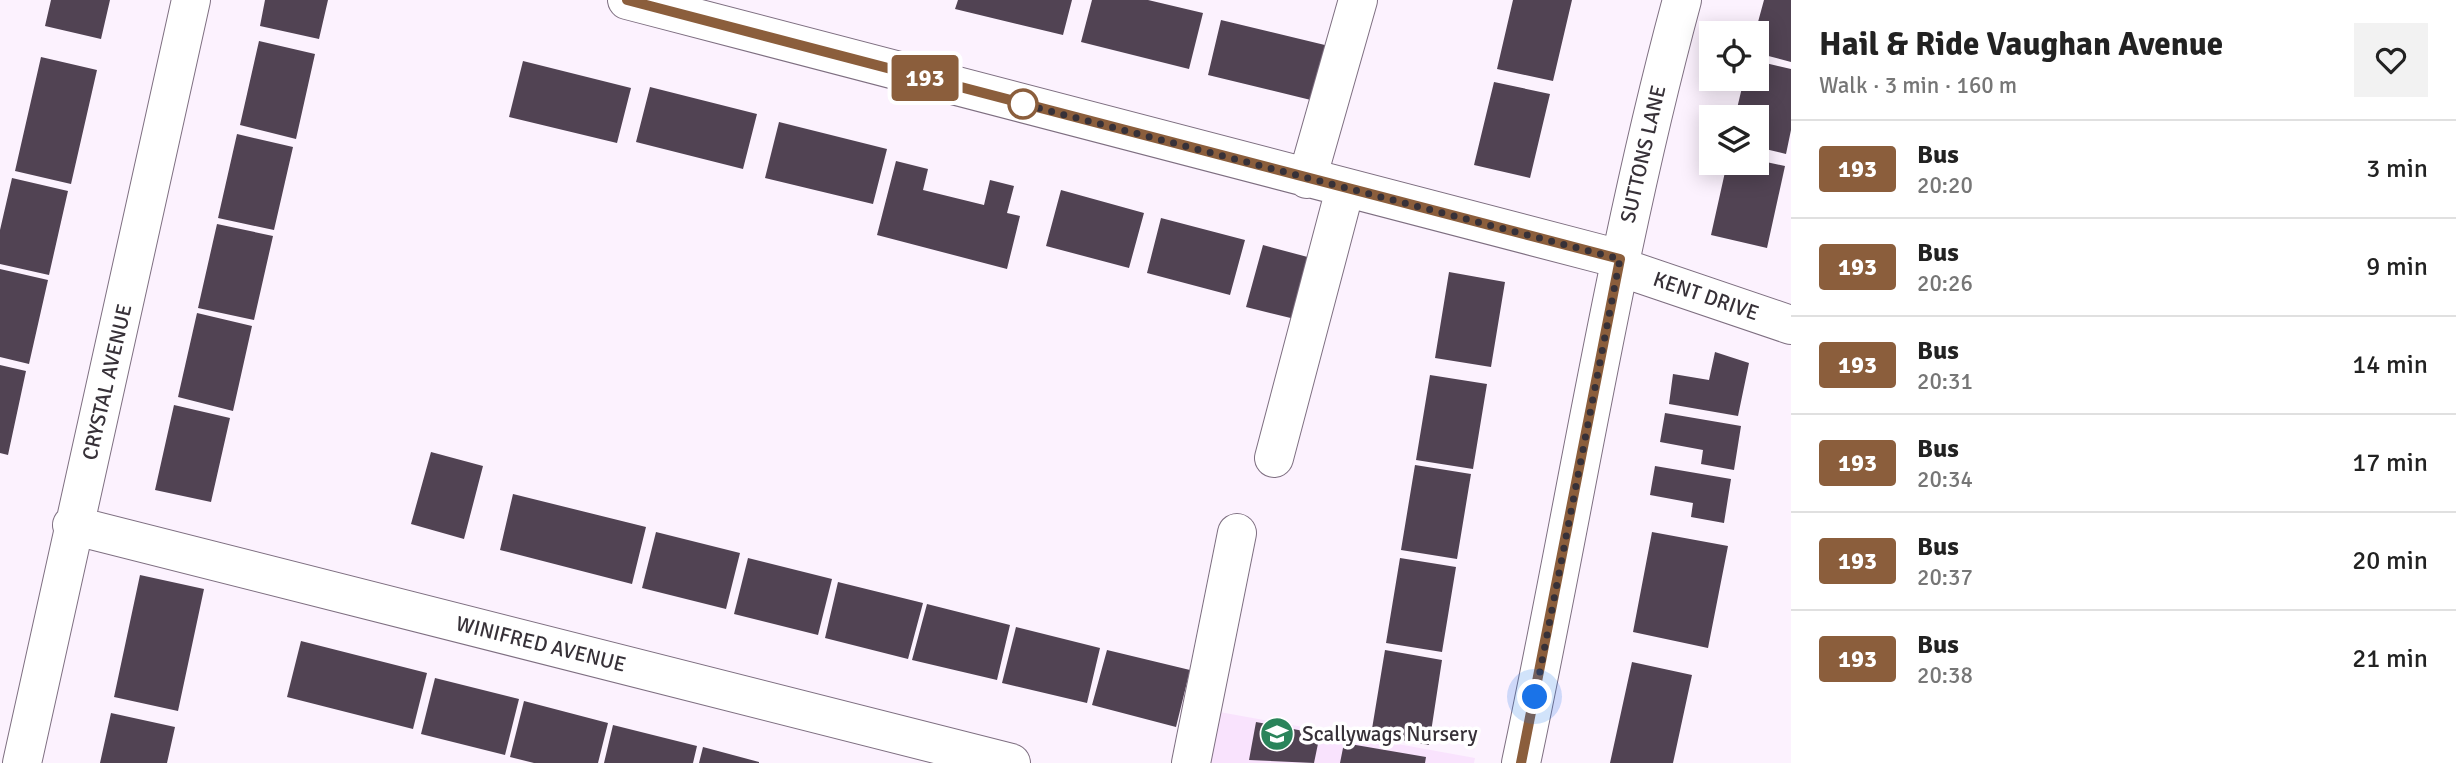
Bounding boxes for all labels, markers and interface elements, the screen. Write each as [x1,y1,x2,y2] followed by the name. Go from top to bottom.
[1699,21,1769,175] map controls
[1699,21,1769,91] button: locate
[2354,23,2428,97] button: heart
[1819,24,2223,65] text: Hail & Ride Vaughan Avenue
[885,55,965,101] line badge: 193
[906,63,944,93] text: 193
[1819,71,2017,100] text: Walk · 3 min · 160 m
[1615,83,1671,225] street label: SUTTONS LANE
[1008,89,1038,119] unlabelled marker
[1699,105,1769,175] button: layers
[1917,139,1959,171] text: Bus
[2366,153,2428,185] text: 3 min
[1838,154,1877,184] text: 193
[1917,171,1973,200] text: 20:20
[1917,237,1959,269] text: Bus
[2366,251,2428,283] text: 9 min
[1838,252,1877,282] text: 193
[1650,266,1762,326] street label: KENT DRIVE
[1917,269,1973,298] text: 20:26
[76,301,138,463] street label: CRYSTAL AVENUE
[1917,335,1959,367] text: Bus
[2352,349,2428,381] text: 14 min
[1838,350,1877,380] text: 193
[1917,367,1973,396] text: 20:31
[1917,433,1959,465] text: Bus
[2352,447,2428,479] text: 17 min
[1838,448,1877,478] text: 193
[1917,465,1973,494] text: 20:34
[1917,531,1959,563] text: Bus
[2352,545,2428,577] text: 20 min
[1838,546,1877,576] text: 193
[1917,563,1973,592] text: 20:37
[453,610,629,678] street label: WINIFRED AVENUE
[1917,629,1959,661] text: Bus
[2352,643,2428,675] text: 21 min
[1838,644,1877,674] text: 193
[1917,661,1973,690] text: 20:38
[1517,679,1552,714] your location
[1258,715,1296,753] school or university icon: Scallywags Nursery
[1302,721,1478,747] place label: Scallywags Nursery

